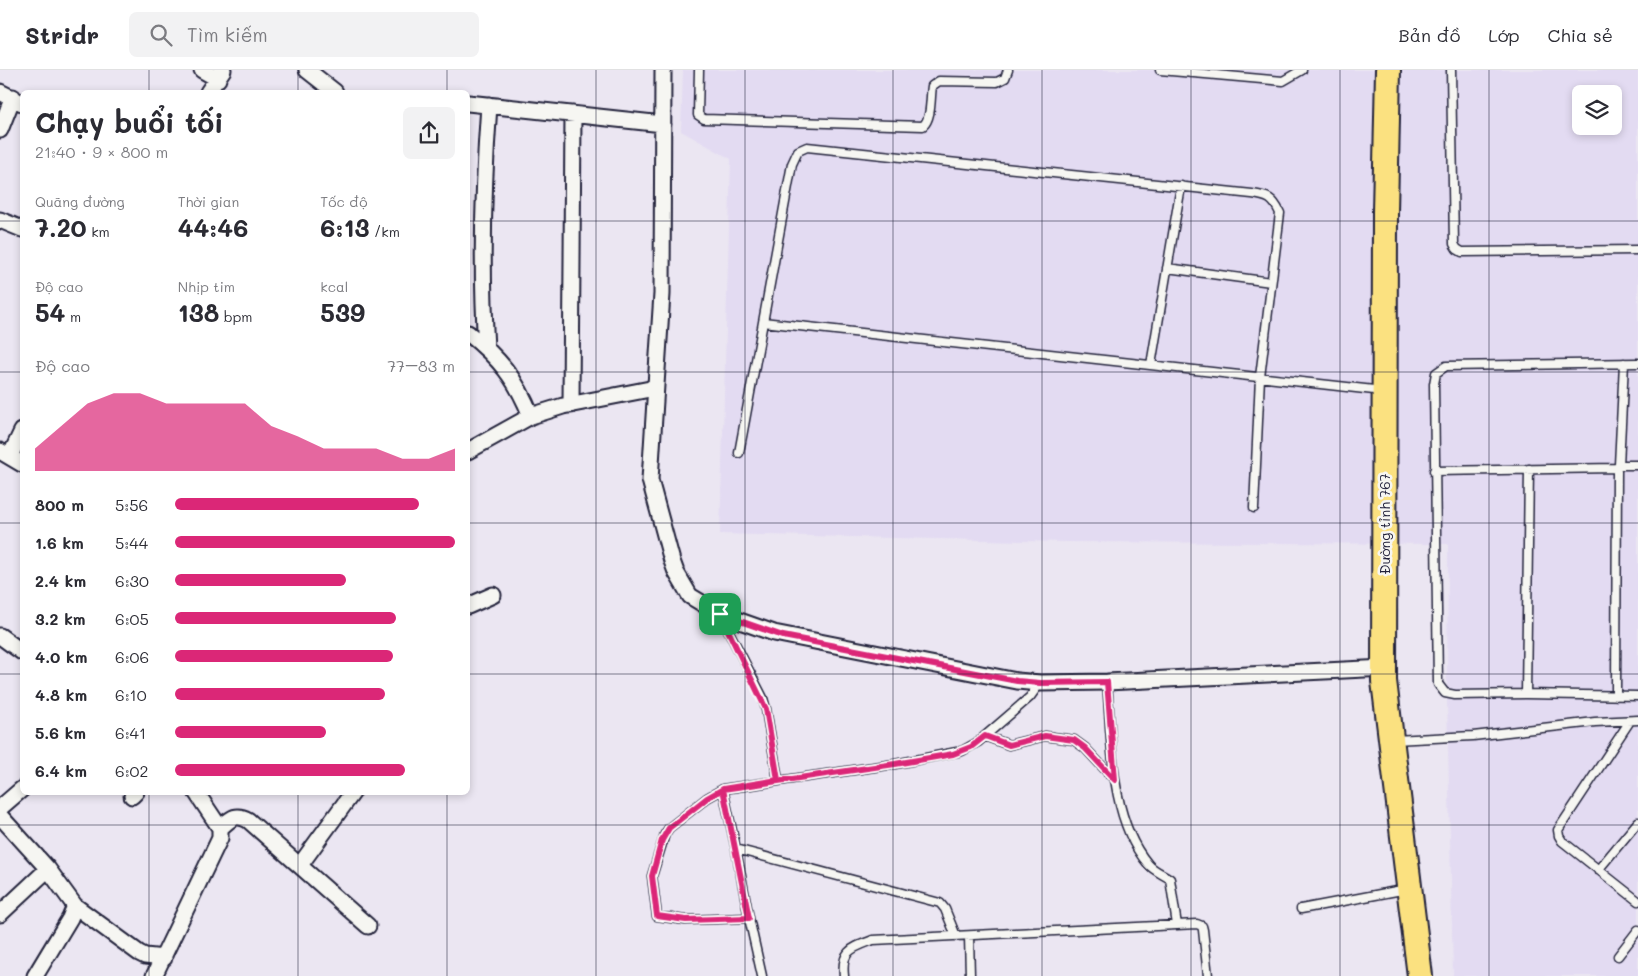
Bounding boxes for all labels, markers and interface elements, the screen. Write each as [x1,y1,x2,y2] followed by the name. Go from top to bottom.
[129,12,479,57] search box
[25,19,99,50] text: Stridr
[147,21,175,49] icon: search
[187,22,268,47] text: Tìm kiếm
[1399,23,1460,47] text: Bản đồ
[1488,23,1520,47] text: Lớp
[1548,23,1613,47] text: Chia sẻ
[1572,85,1622,135] map controls
[1572,85,1622,135] button: layers
[35,104,224,140] text: Chạy buổi tối
[403,107,455,159] button: share
[35,141,168,162] text: 21:40 · 9 × 800 m
[35,192,125,211] text: Quãng đường
[178,192,239,211] text: Thời gian
[320,192,368,211] text: Tốc độ
[35,211,87,243] text: 7.20
[178,211,248,243] text: 44:46
[320,211,369,243] text: 6:13
[87,222,110,241] text: km
[369,222,400,241] text: /km
[35,277,83,296] text: Độ cao
[178,277,235,296] text: Nhịp tim
[320,277,348,296] text: kcal
[35,296,65,328] text: 54
[178,296,219,328] text: 138
[320,296,365,328] text: 539
[65,307,81,326] text: m
[219,307,252,326] text: bpm
[35,355,90,376] text: Độ cao
[387,355,455,376] text: 77–83 m
[1375,473,1394,575] street label: Đường tỉnh 767
[35,494,84,515] text: 800 m
[115,494,148,515] text: 5:56
[35,532,84,553] text: 1.6 km
[115,532,148,553] text: 5:44
[35,570,86,591] text: 2.4 km
[115,570,149,591] text: 6:30
[699,593,741,635] pin
[706,600,734,628] icon: arrive
[35,608,86,629] text: 3.2 km
[115,608,149,629] text: 6:05
[35,646,87,667] text: 4.0 km
[115,646,149,667] text: 6:06
[35,684,87,705] text: 4.8 km
[115,684,147,705] text: 6:10
[35,722,86,743] text: 5.6 km
[115,722,146,743] text: 6:41
[35,760,87,781] text: 6.4 km
[115,760,148,781] text: 6:02

